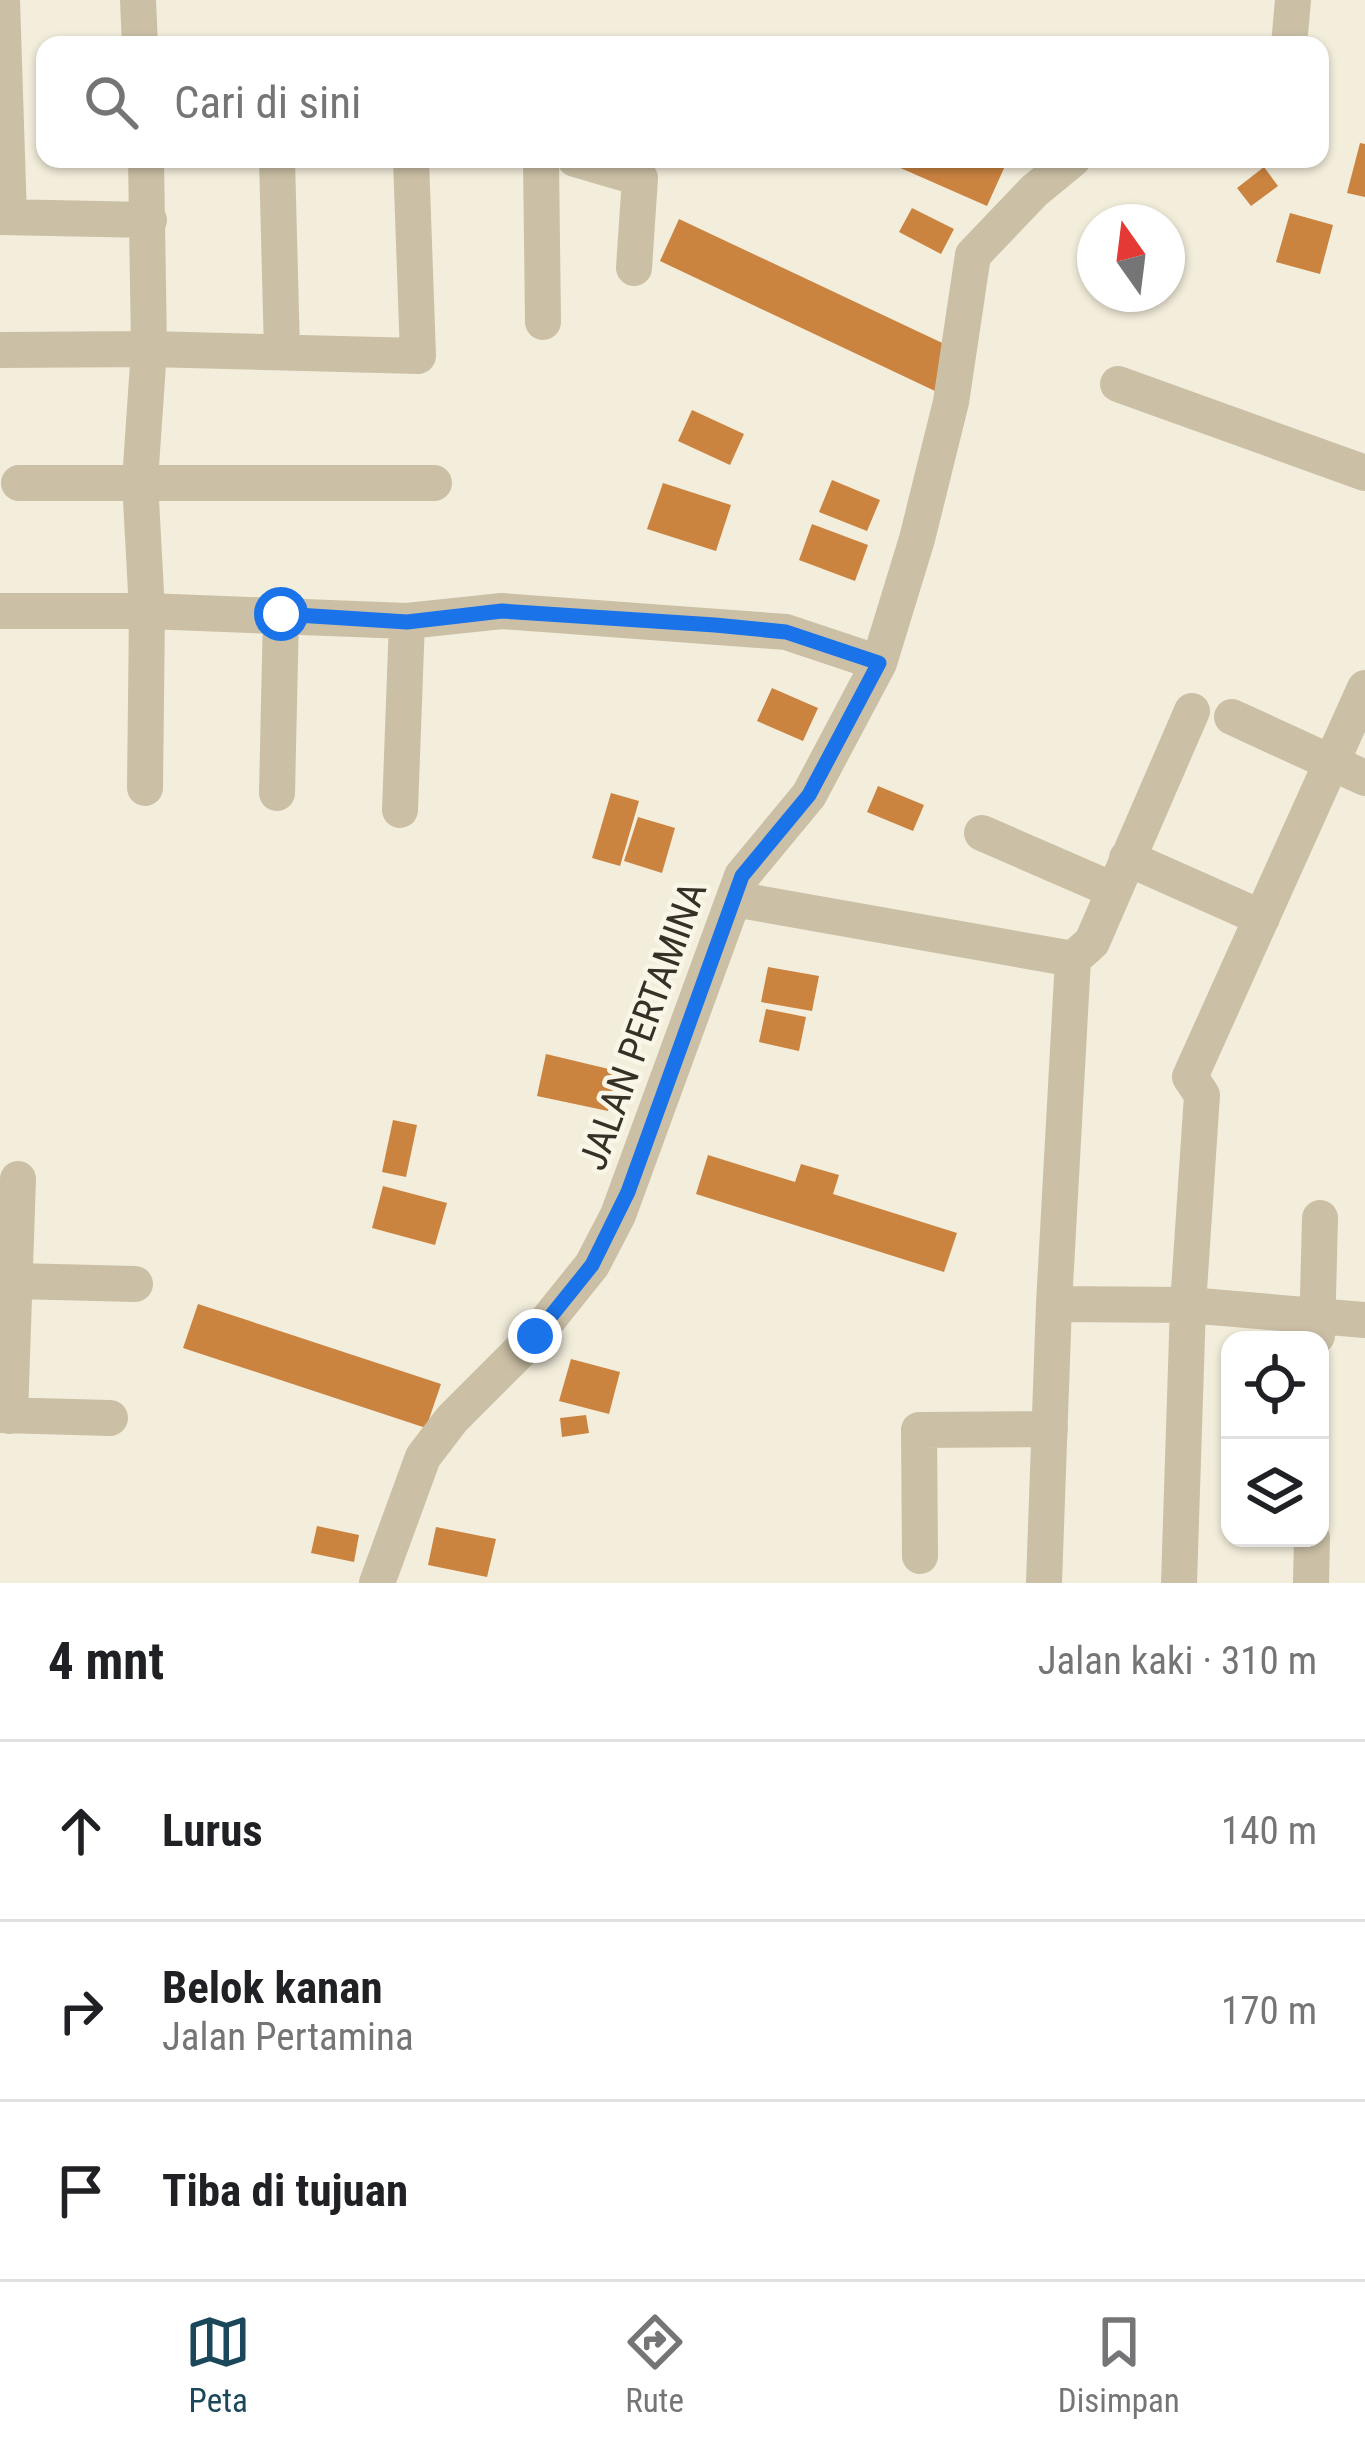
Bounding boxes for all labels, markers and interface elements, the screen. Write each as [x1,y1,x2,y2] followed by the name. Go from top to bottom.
[36,36,1329,168] search box
[78,69,144,135] icon: search
[174,76,361,129] text: Cari di sini
[1077,204,1185,312] north arrow
[254,587,308,641] route start
[570,876,716,1176] street label: JALAN PERTAMINA
[508,1309,562,1363] route end
[1221,1331,1329,1547] map controls
[1221,1331,1329,1439] button: locate
[1221,1439,1329,1547] button: layers
[48,1632,164,1691] text: 4 mnt
[1038,1638,1317,1684] text: Jalan kaki · 310 m
[48,1798,114,1864] icon: ahead
[162,1804,263,1857] text: Lurus
[1221,1808,1317,1854] text: 140 m
[162,1961,383,2014] text: Belok kanan
[48,1978,114,2044] icon: right
[1221,1988,1317,2034] text: 170 m
[162,2014,414,2060] text: Jalan Pertamina
[48,2158,114,2224] icon: arrive
[162,2164,408,2217] text: Tiba di tujuan
[185,2309,251,2420] tab: Peta
[622,2309,688,2420] tab: Rute
[1058,2309,1180,2420] tab: Disimpan

